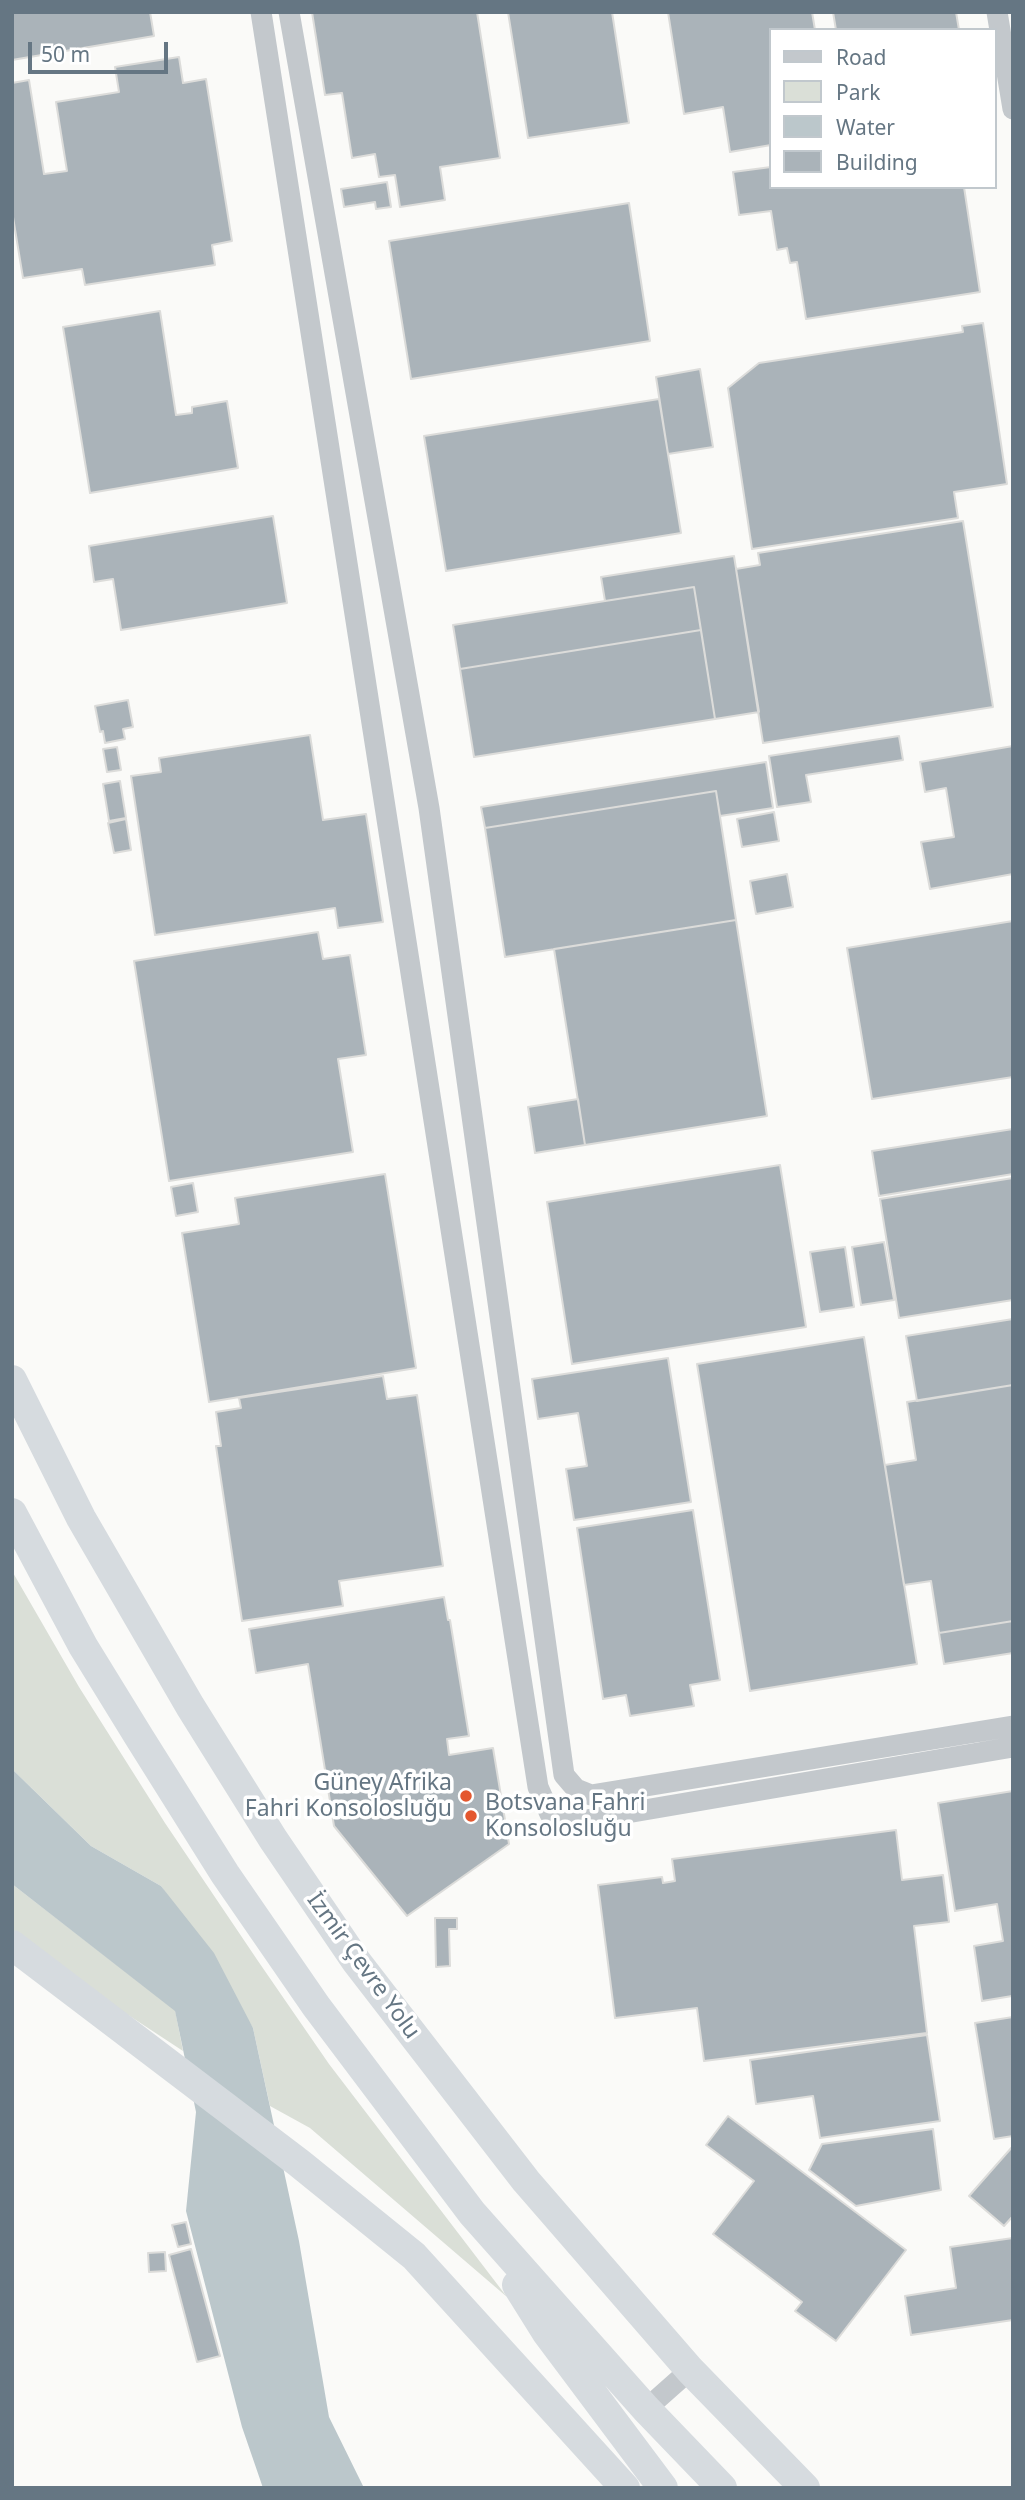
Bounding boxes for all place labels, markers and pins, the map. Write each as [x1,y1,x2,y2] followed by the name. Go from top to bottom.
[245,1769,452,1823] place label: Güney Afrika Fahri Konsolosluğu
[458,1788,474,1804] marker: Güney Afrika Fahri Konsolosluğu
[485,1789,645,1843] place label: Botsvana Fahri Konsolosluğu
[463,1808,479,1824] marker: Botsvana Fahri Konsolosluğu

